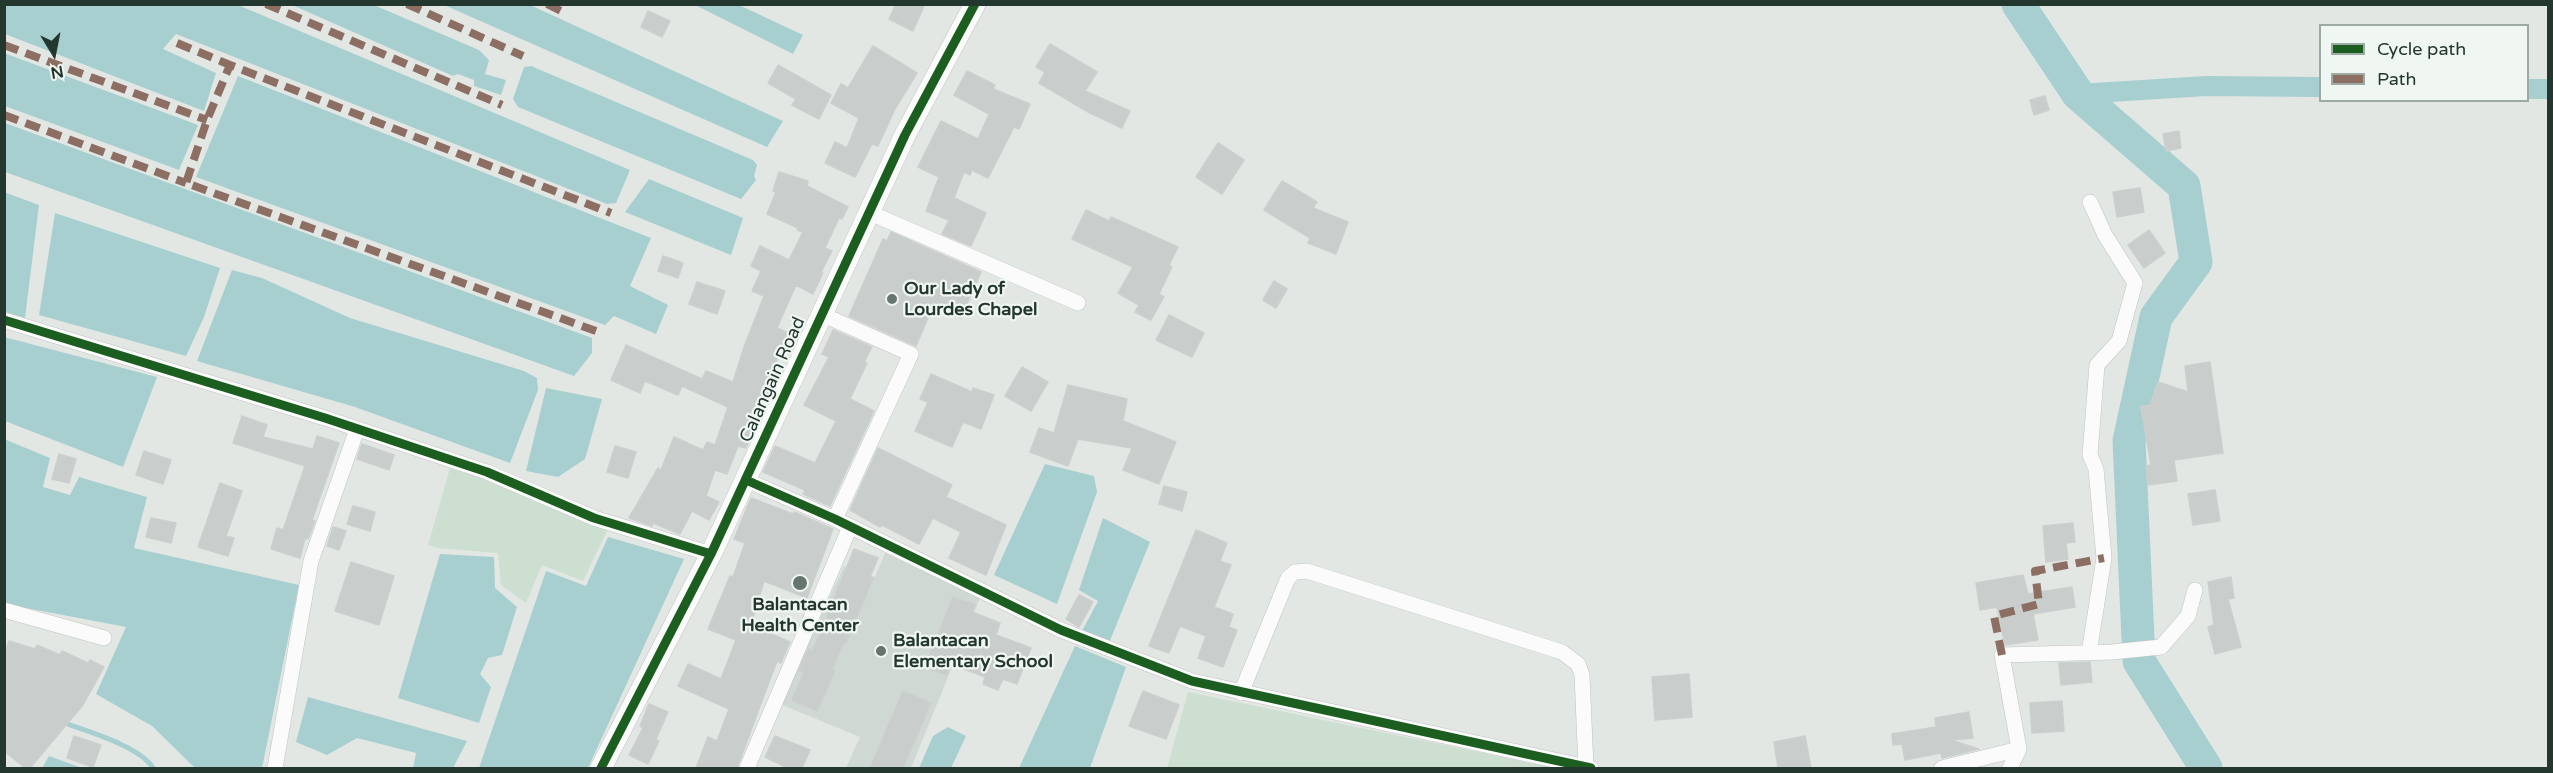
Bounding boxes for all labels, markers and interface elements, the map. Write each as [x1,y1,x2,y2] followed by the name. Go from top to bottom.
[24,24,84,84] north arrow
[2319,24,2529,102] legend
[2377,38,2466,60] text: Cycle path
[49,61,65,83] text: N
[2377,68,2416,90] text: Path
[904,278,1037,320] place label: Our Lady of Lourdes Chapel
[885,292,899,306] marker: Our Lady of Lourdes Chapel
[736,314,810,446] street label: Calangain Road
[791,574,809,592] marker: Balantacan Health Center
[741,594,859,636] place label: Balantacan Health Center
[893,630,1053,672] place label: Balantacan Elementary School
[874,644,888,658] marker: Balantacan Elementary School

